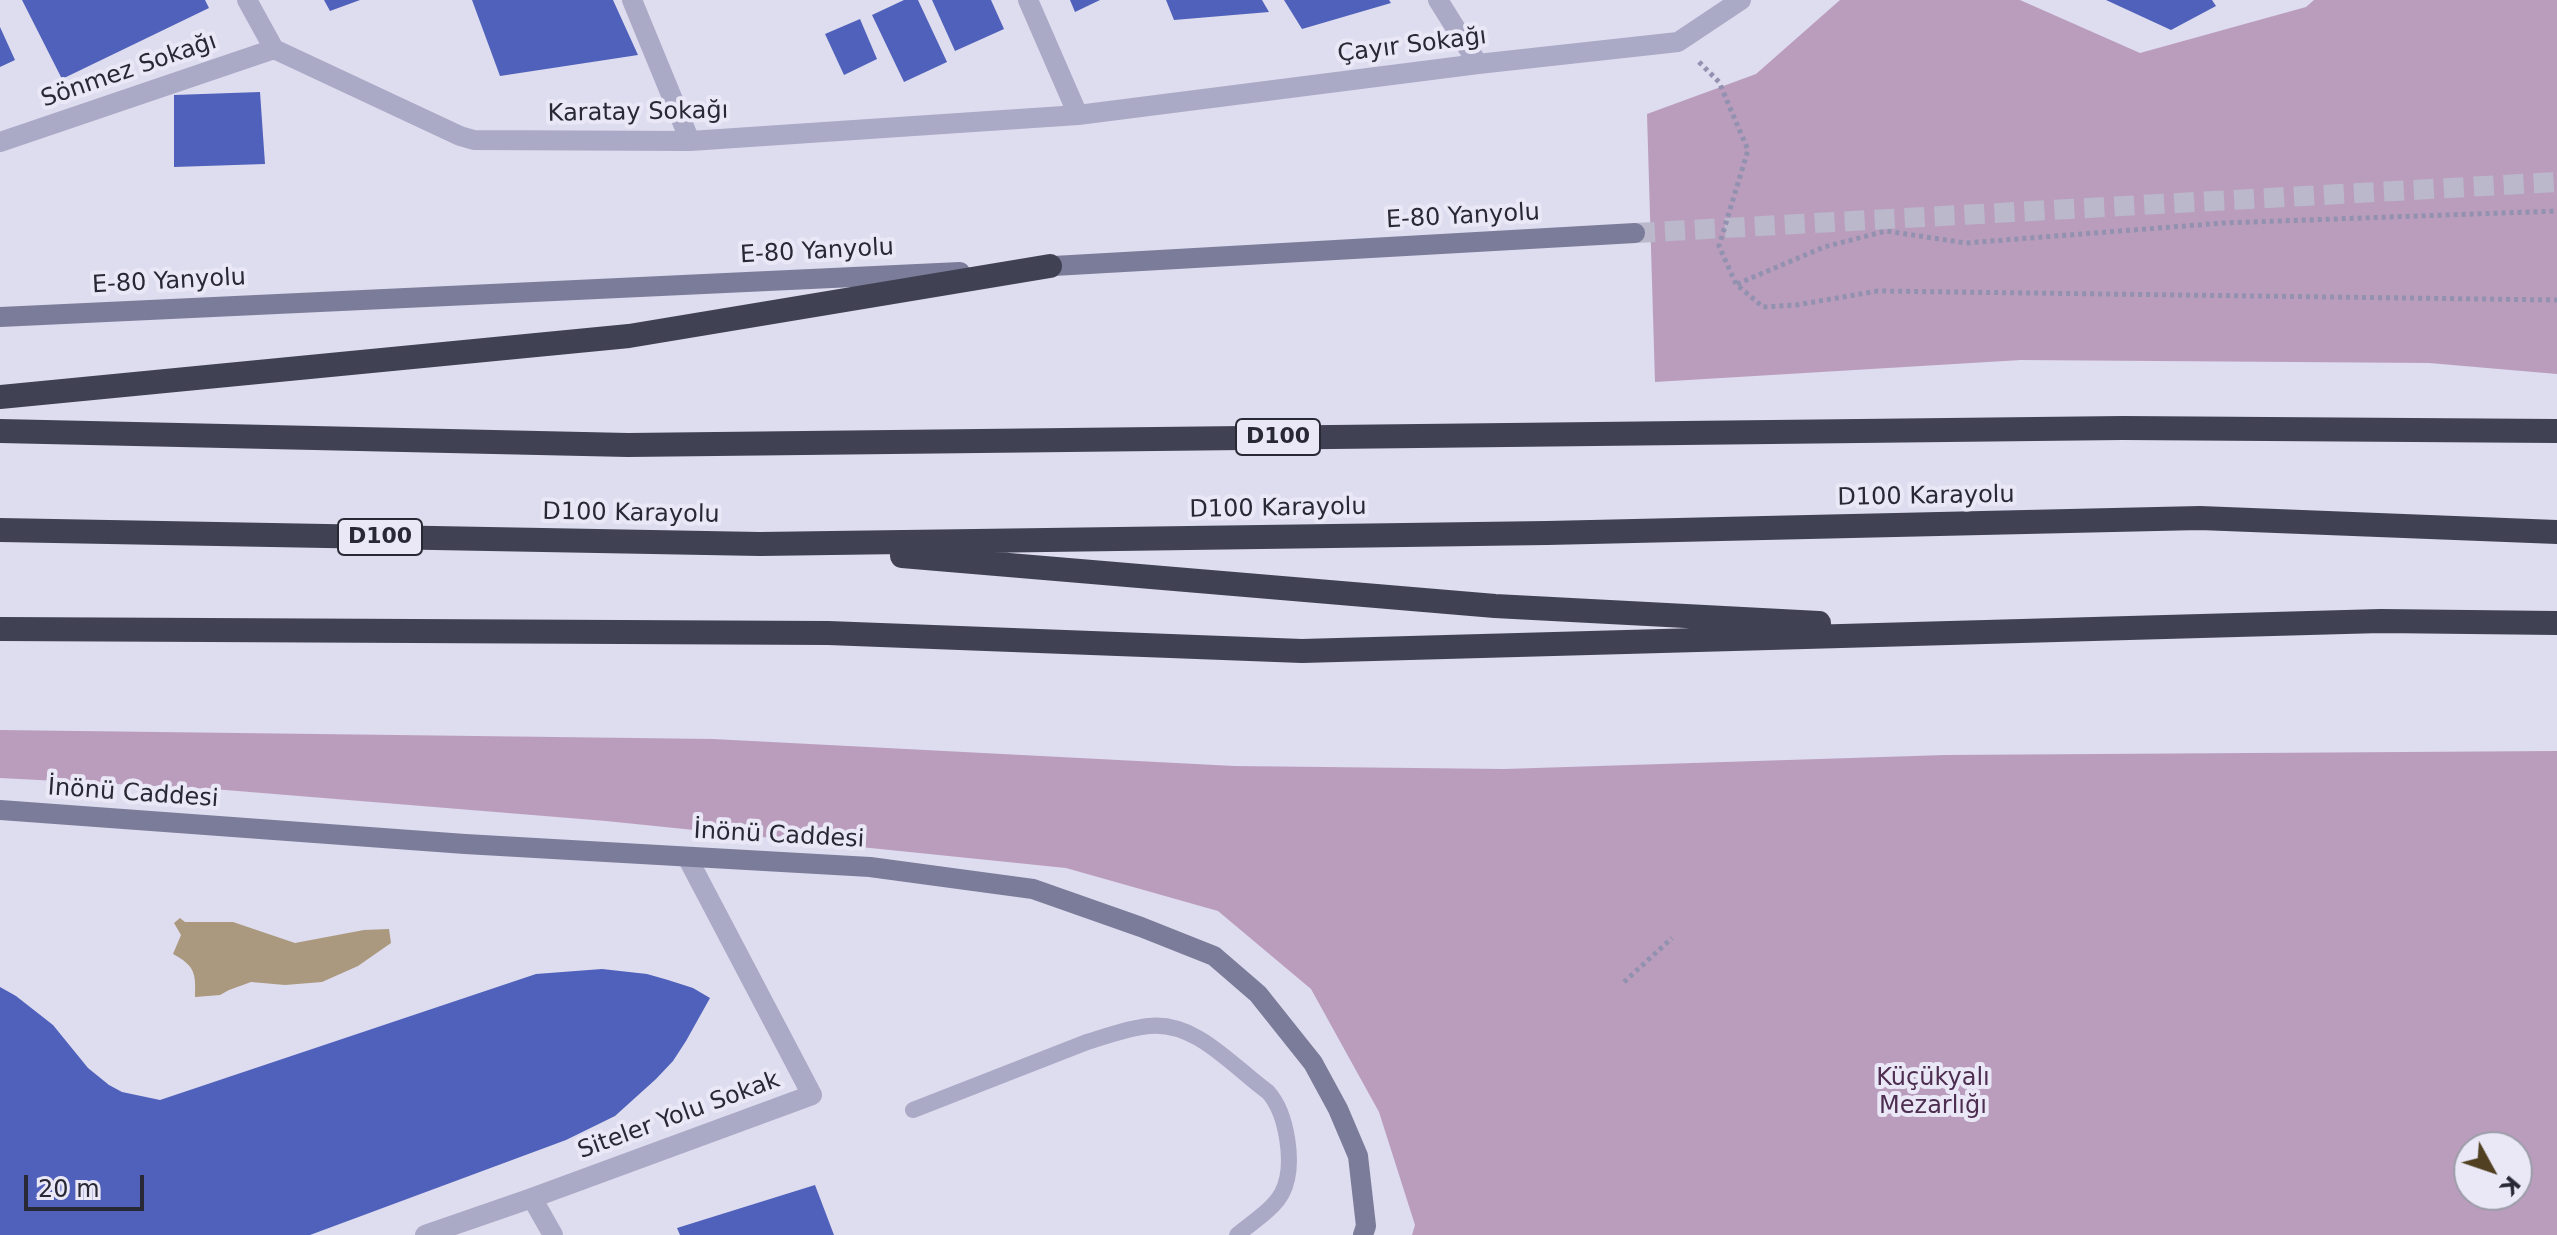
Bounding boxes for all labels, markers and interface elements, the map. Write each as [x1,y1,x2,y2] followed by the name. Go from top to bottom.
[1336,23,1488,69] street label: Çayır Sokağı
[38,28,220,114] street label: Sönmez Sokağı
[547,97,729,129] street label: Karatay Sokağı
[1385,199,1541,235] street label: E-80 Yanyolu
[739,234,895,270] street label: E-80 Yanyolu
[91,264,247,300] street label: E-80 Yanyolu
[1236,419,1320,455] road number: D100
[1837,481,2015,513] street label: D100 Karayolu
[1189,493,1367,525] street label: D100 Karayolu
[542,498,720,530] street label: D100 Karayolu
[338,519,422,555] road number: D100
[47,774,219,814] street label: İnönü Caddesi
[693,817,865,855] street label: İnönü Caddesi
[1876,1065,1990,1121] park label: Küçükyalı Mezarlığı
[574,1066,784,1166] street label: Siteler Yolu Sokak
[2453,1131,2533,1211] north arrow
[28,1159,148,1209] scale bar
[2495,1171,2525,1200] text: K
[38,1175,100,1203] text: 20 m

